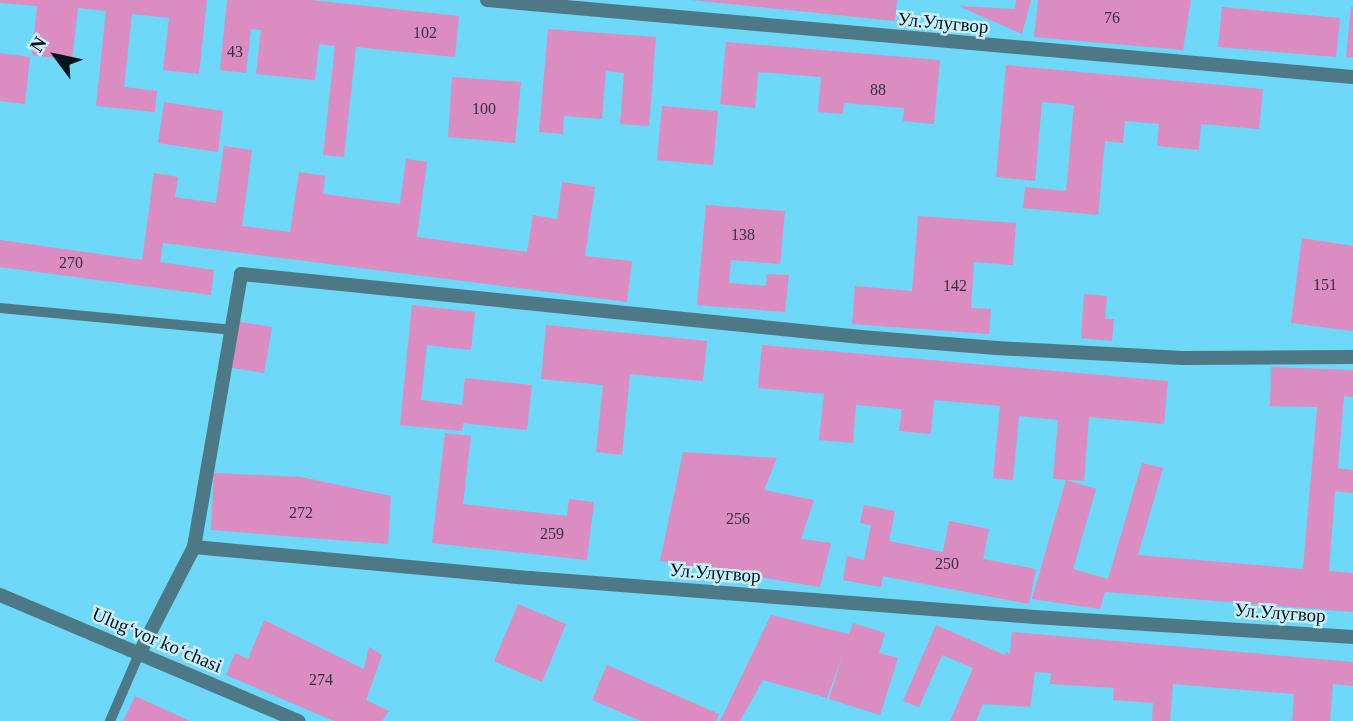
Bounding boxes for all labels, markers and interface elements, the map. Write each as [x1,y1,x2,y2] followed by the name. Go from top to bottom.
[896,8,990,38] street label: Ул.Улугвор
[1104,8,1120,28] house number: 76
[21,21,91,91] north arrow
[413,23,437,43] house number: 102
[25,33,51,56] text: N
[227,42,243,62] house number: 43
[870,80,886,100] house number: 88
[472,99,496,119] house number: 100
[731,225,755,245] house number: 138
[59,253,83,273] house number: 270
[1313,275,1337,295] house number: 151
[943,276,967,296] house number: 142
[289,503,313,523] house number: 272
[726,509,750,529] house number: 256
[540,524,564,544] house number: 259
[935,554,959,574] house number: 250
[669,558,761,588] street label: Ул.Улугвор
[1234,598,1326,628] street label: Ул.Улугвор
[89,602,225,678] street label: Ulugʻvor koʻchasi
[309,670,333,690] house number: 274

